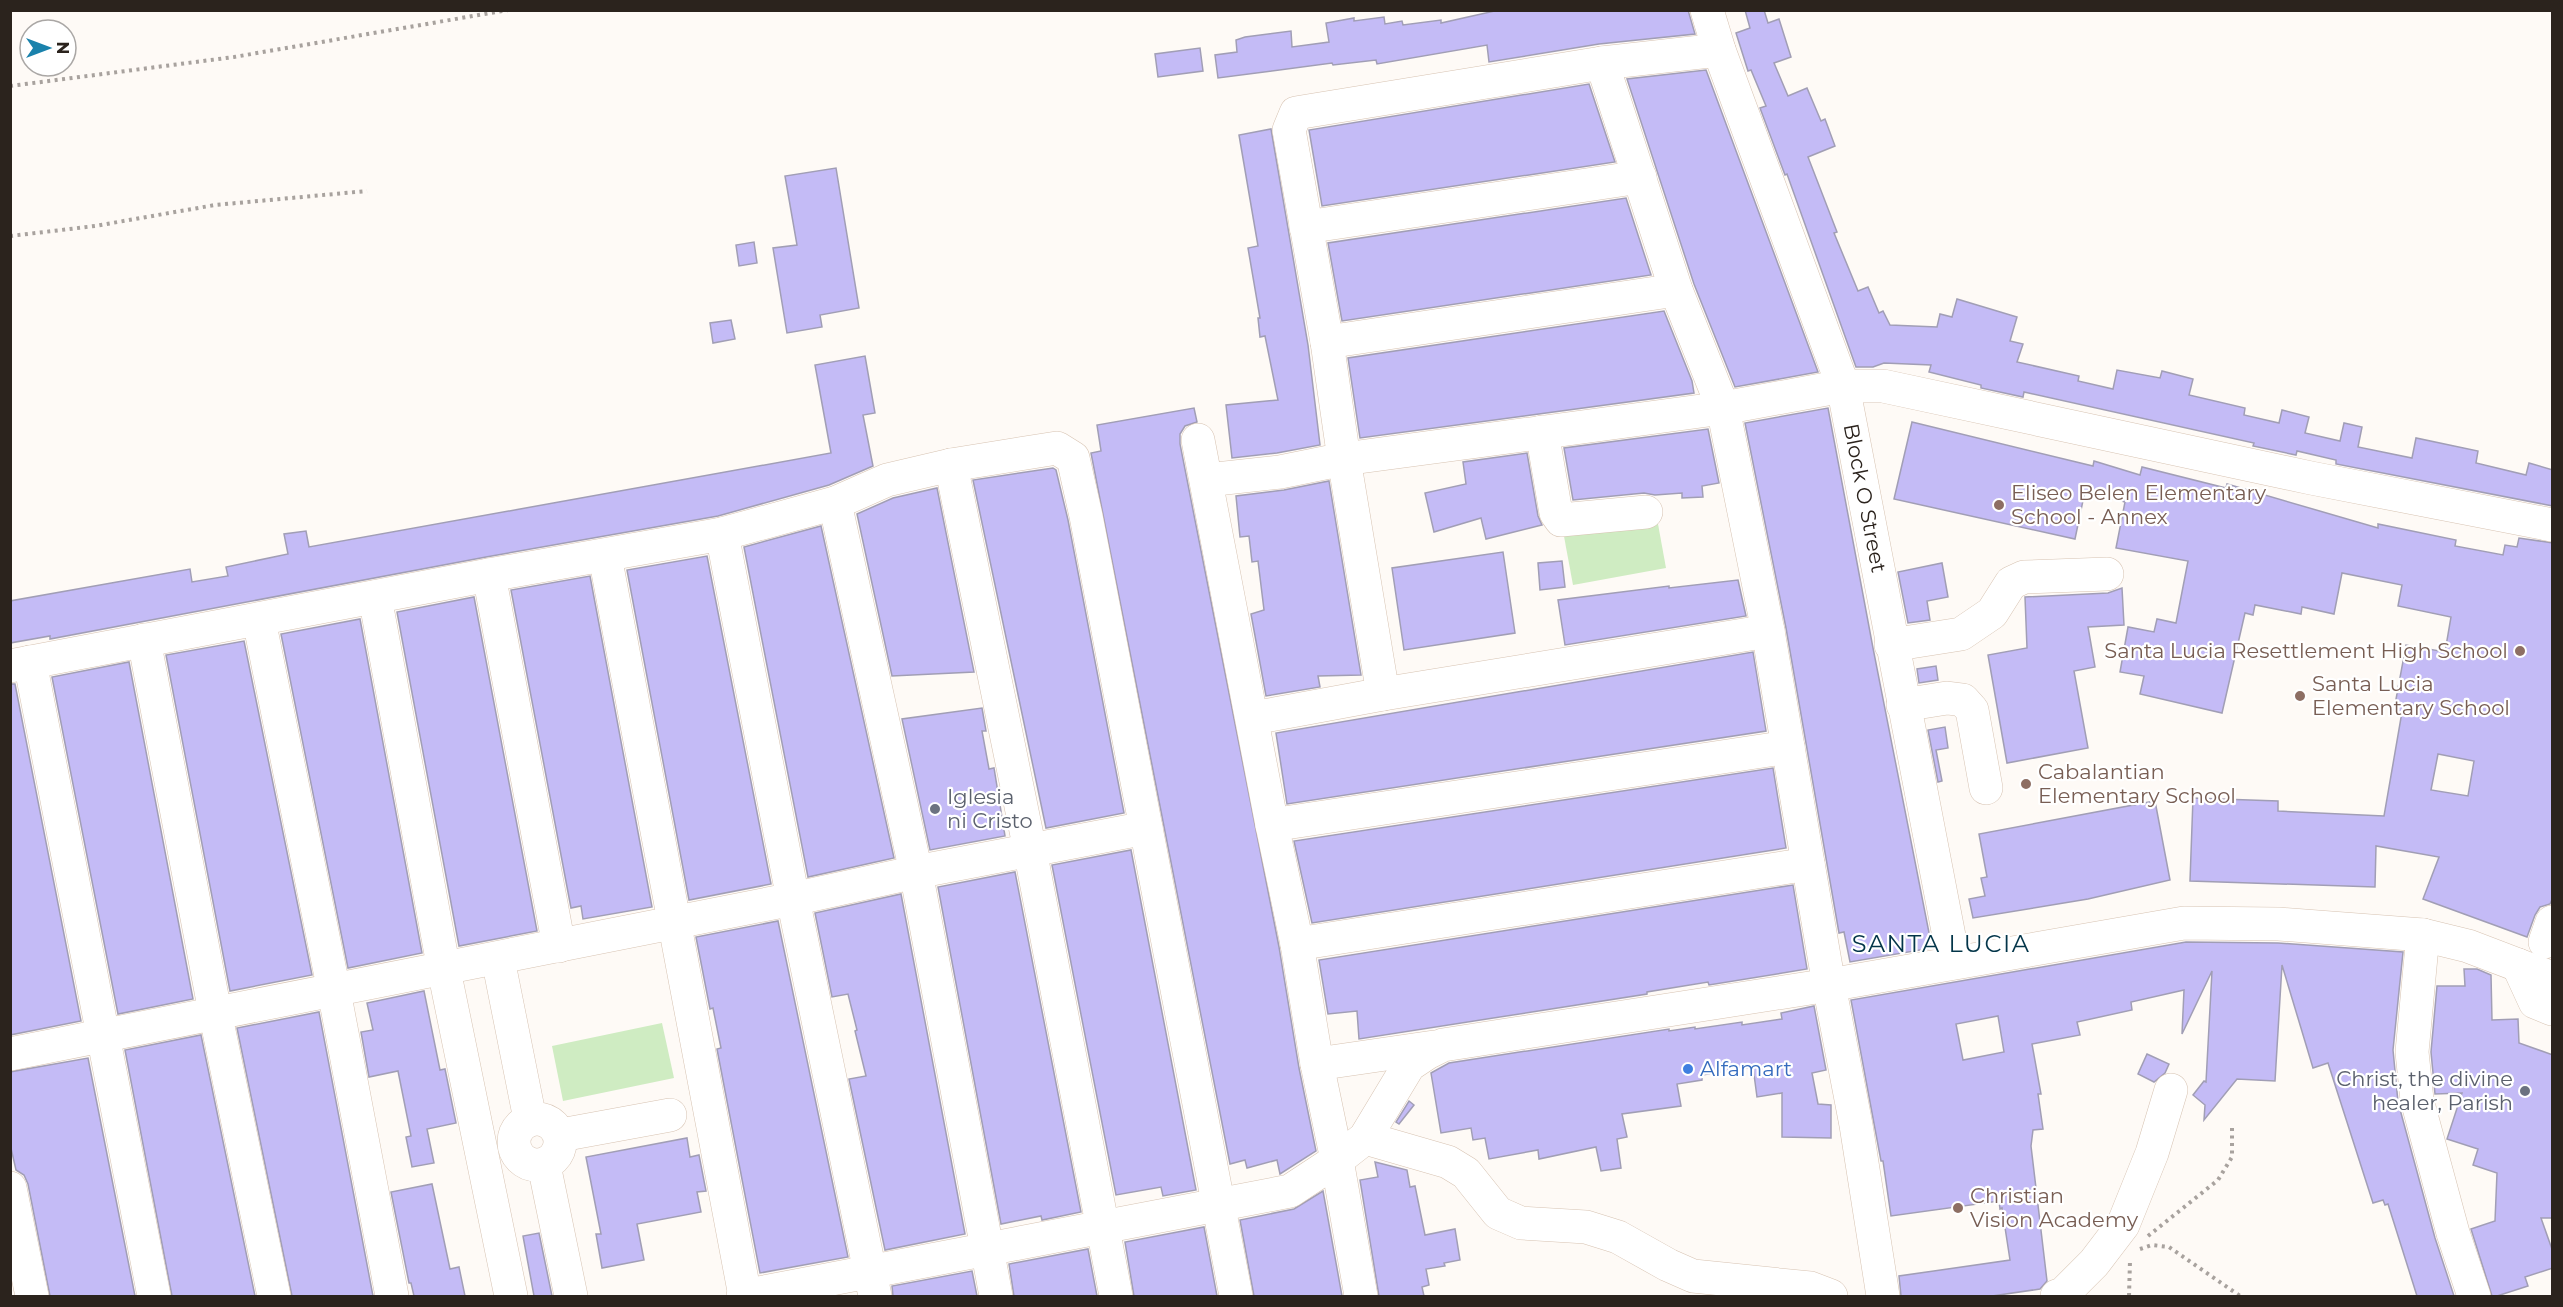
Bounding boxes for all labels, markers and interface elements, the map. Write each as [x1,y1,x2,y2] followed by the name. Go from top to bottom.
[18,18,78,78] north arrow
[53,42,72,54] text: N
[1839,421,1892,574] street label: Block O Street
[2011,480,2267,529] place label: Eliseo Belen Elementary School - Annex
[1992,498,2006,512] marker: Eliseo Belen Elementary School - Annex
[2104,638,2508,663] place label: Santa Lucia Resettlement High School
[2513,644,2527,658] marker: Santa Lucia Resettlement High School
[2312,671,2510,720] place label: Santa Lucia Elementary School
[2293,689,2307,703] marker: Santa Lucia Elementary School
[2038,759,2236,808] place label: Cabalantian Elementary School
[2019,777,2033,791] marker: Cabalantian Elementary School
[947,784,1033,833] place label: Iglesia ni Cristo
[928,802,942,816] marker: Iglesia ni Cristo
[1852,929,2030,958] district label: SANTA LUCIA
[1700,1056,1792,1081] place label: Alfamart
[1681,1062,1695,1076] marker: Alfamart
[2336,1066,2513,1115] place label: Christ, the divine healer, Parish
[2518,1084,2532,1098] marker: Christ, the divine healer, Parish
[1970,1183,2139,1232] place label: Christian Vision Academy
[1951,1201,1965,1215] marker: Christian Vision Academy

